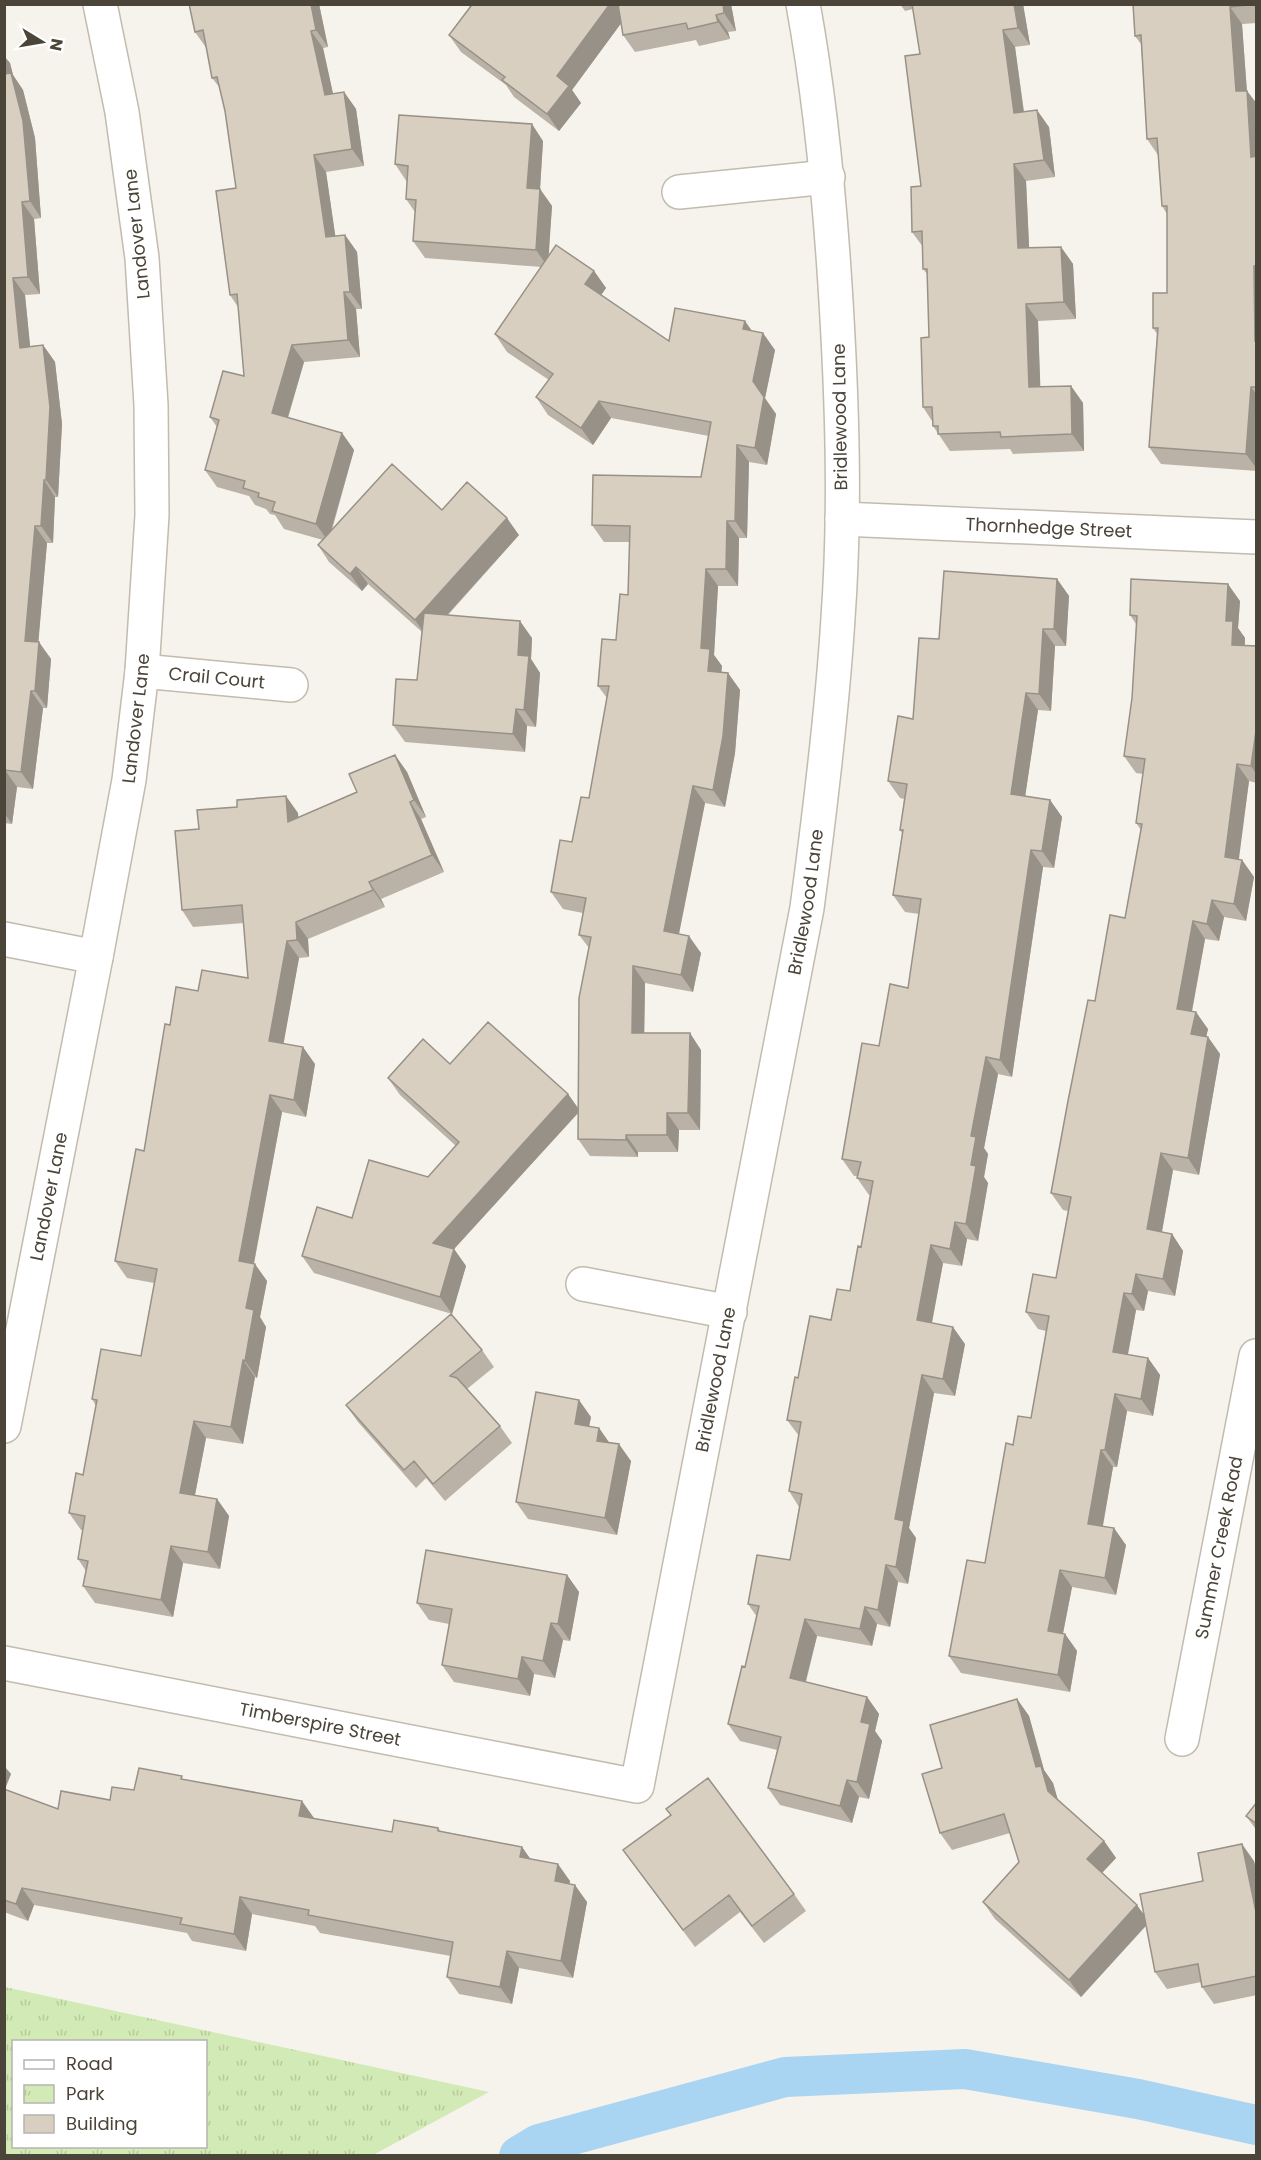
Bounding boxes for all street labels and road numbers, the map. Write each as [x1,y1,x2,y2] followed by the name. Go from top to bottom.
[117,168,156,300] street label: Landover Lane
[826,343,853,491] street label: Bridlewood Lane
[965,511,1133,544] street label: Thornhedge Street
[116,653,155,785] street label: Landover Lane
[167,661,266,694] street label: Crail Court
[781,827,829,977] street label: Bridlewood Lane
[24,1130,73,1263] street label: Landover Lane
[689,1305,742,1454] street label: Bridlewood Lane
[1189,1454,1248,1641] street label: Summer Creek Road
[237,1696,403,1752] street label: Timberspire Street

